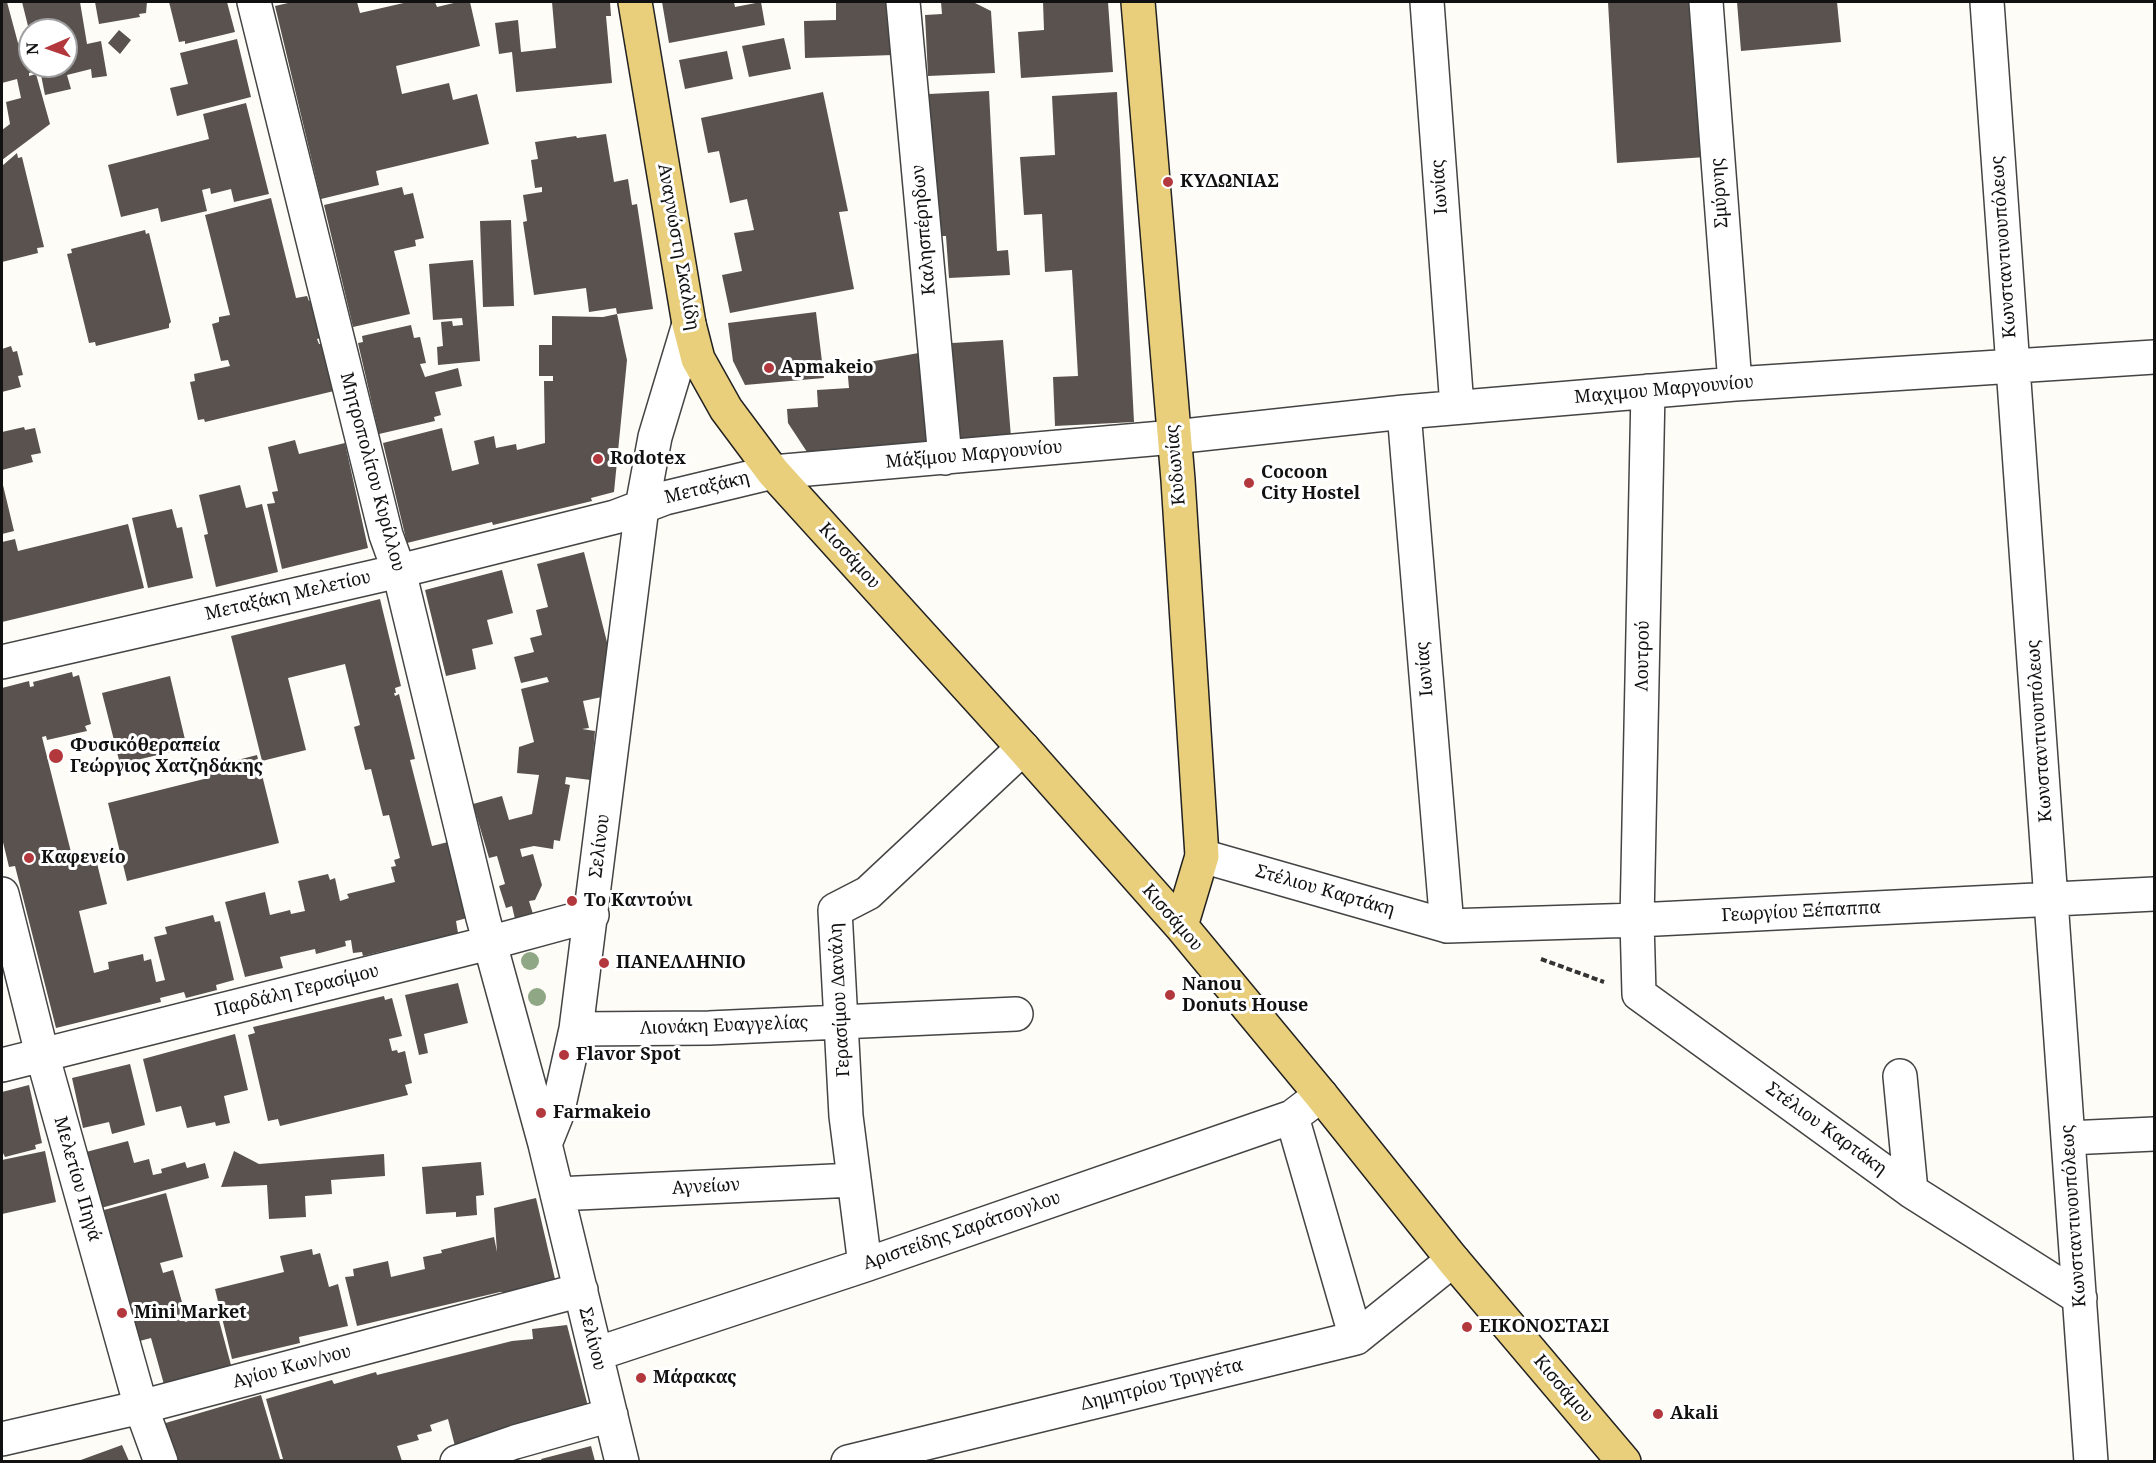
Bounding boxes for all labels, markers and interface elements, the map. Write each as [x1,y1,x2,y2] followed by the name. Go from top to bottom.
[18,18,78,78] north arrow
[21,42,43,55] text: N
[1987,155,2021,339] street label: Κωνσταντινουπόλεως
[1707,157,1733,229] street label: Σμύρνης
[1427,159,1453,215] street label: Ιωνίας
[653,162,703,332] street label: Αναγνώστη Σκαλίδη
[908,164,940,296] street label: Καλησπέρηδων
[1180,171,1279,193] place label: ΚΥΔΩΝΙΑΣ
[1161,175,1175,189] marker: ΚΥΔΩΝΙΑΣ
[781,357,874,379] place label: Apmakeio
[762,361,776,375] marker: Apmakeio
[335,370,409,574] street label: Μητροπολίτου Κυρίλλου
[1573,371,1755,409] street label: Μαχιμου Mαργουνίου
[1162,424,1190,506] street label: Κυδωνίας
[885,437,1063,473] street label: Μάξίμου Mαργουνίου
[610,448,686,470] place label: Rodotex
[591,452,605,466] marker: Rodotex
[1261,462,1360,504] place label: Cocoon City Hostel
[662,467,752,509] street label: Μεταξάκη
[1242,476,1256,490] marker: Cocoon City Hostel
[814,518,884,594] street label: Κισσάμου
[203,566,373,626] street label: Μεταξάκη Μελετίου
[1632,620,1654,692] street label: Λουτρού
[2023,639,2057,823] street label: Κωνσταντινουπόλεως
[1412,641,1438,697] street label: Ιωνίας
[70,735,263,777] place label: Φυσικόθεραπεία Γεώργιος Χατζηδάκης
[47,747,65,765] marker: Φυσικόθεραπεία Γεώργιος Χατζηδάκης
[585,813,615,879] street label: Σελίνου
[41,847,126,869] place label: Καφενείο
[22,851,36,865] marker: Καφενείο
[1253,861,1397,921] street label: Στέλιου Καρτάκη
[1137,880,1207,956] street label: Κισσάμου
[584,890,692,912] place label: Το Καντούνι
[565,894,579,908] marker: Το Καντούνι
[1721,897,1881,927] street label: Γεωργίου Ξέπαππα
[825,922,855,1078] street label: Γερασίμου Δανάλη
[616,952,746,974] place label: ΠΑΝΕΛΛΗΝΙΟ
[597,956,611,970] marker: ΠΑΝΕΛΛΗΝΙΟ
[213,960,381,1022] street label: Παρδάλη Γερασίμου
[1182,974,1308,1016] place label: Nanou Donuts House
[1163,988,1177,1002] marker: Nanou Donuts House
[639,1012,809,1040] street label: Λιονάκη Ευαγγελίας
[576,1044,681,1066] place label: Flavor Spot
[557,1048,571,1062] marker: Flavor Spot
[1762,1078,1890,1180] street label: Στέλιου Καρτάκη
[553,1102,651,1124] place label: Farmakeio
[534,1106,548,1120] marker: Farmakeio
[49,1114,105,1244] street label: Μελετίου Πηγά
[2057,1124,2091,1308] street label: Κωνσταντινουπόλεως
[672,1174,740,1200] street label: Αγνείων
[860,1187,1064,1275] street label: Αριστείδης Σαράτσογλου
[134,1302,247,1324] place label: Mini Market
[574,1305,610,1373] street label: Σελίνου
[115,1306,129,1320] marker: Mini Market
[1479,1316,1609,1338] place label: ΕΙΚΟΝΟΣΤΑΣΙ
[1460,1320,1474,1334] marker: ΕΙΚΟΝΟΣΤΑΣΙ
[230,1341,354,1393] street label: Αγίου Κων/νου
[1529,1351,1597,1427] street label: Κισσάμου
[1079,1354,1245,1416] street label: Δημητρίου Τριγγέτα
[653,1367,737,1389] place label: Μάρακας
[634,1371,648,1385] marker: Μάρακας
[1670,1403,1718,1425] place label: Akali
[1651,1407,1665,1421] marker: Akali

